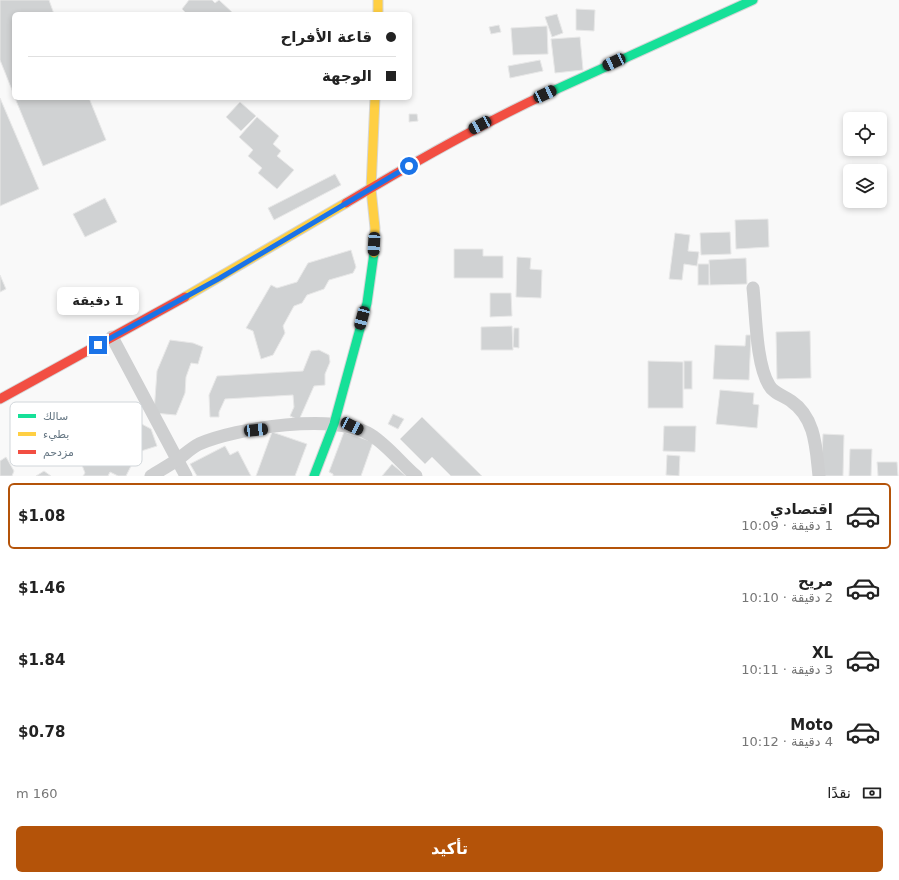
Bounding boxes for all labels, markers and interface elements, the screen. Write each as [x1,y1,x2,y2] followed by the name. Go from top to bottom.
[281,28,372,46] text: قاعة الأفراح
[601,51,627,73] car
[322,67,372,85] text: الوجهة
[532,83,558,105] car
[843,112,887,208] map controls
[843,112,887,156] button: locate
[467,114,493,136] car
[400,157,418,175] route start
[843,164,887,208] button: layers
[367,232,381,256] car
[57,287,139,315] callout: 1 دقيقة
[72,293,124,308] text: 1 دقيقة
[353,305,371,331] car
[89,336,107,354] route end
[10,402,142,466] legend
[43,410,68,423] text: سالك
[339,415,365,437] car
[243,423,269,437] car
[43,428,69,441] text: بطيء
[43,446,74,459] text: مزدحم
[845,498,881,534] icon: car
[770,500,833,518] text: اقتصادي
[18,507,65,525] text: $1.08
[741,518,833,533] text: 1 دقيقة · 10:09
[845,570,881,606] icon: car
[798,572,833,590] text: مريح
[18,579,65,597] text: $1.46
[741,590,833,605] text: 2 دقيقة · 10:10
[845,642,881,678] icon: car
[812,644,833,662] text: XL
[18,651,65,669] text: $1.84
[741,662,833,677] text: 3 دقيقة · 10:11
[845,714,881,750] icon: car
[790,716,833,734] text: Moto
[18,723,65,741] text: $0.78
[741,734,833,749] text: 4 دقيقة · 10:12
[861,782,883,804] icon: cash
[827,784,851,802] text: نقدًا
[16,786,58,801] text: 160 m
[16,826,883,872] button: تأكيد

